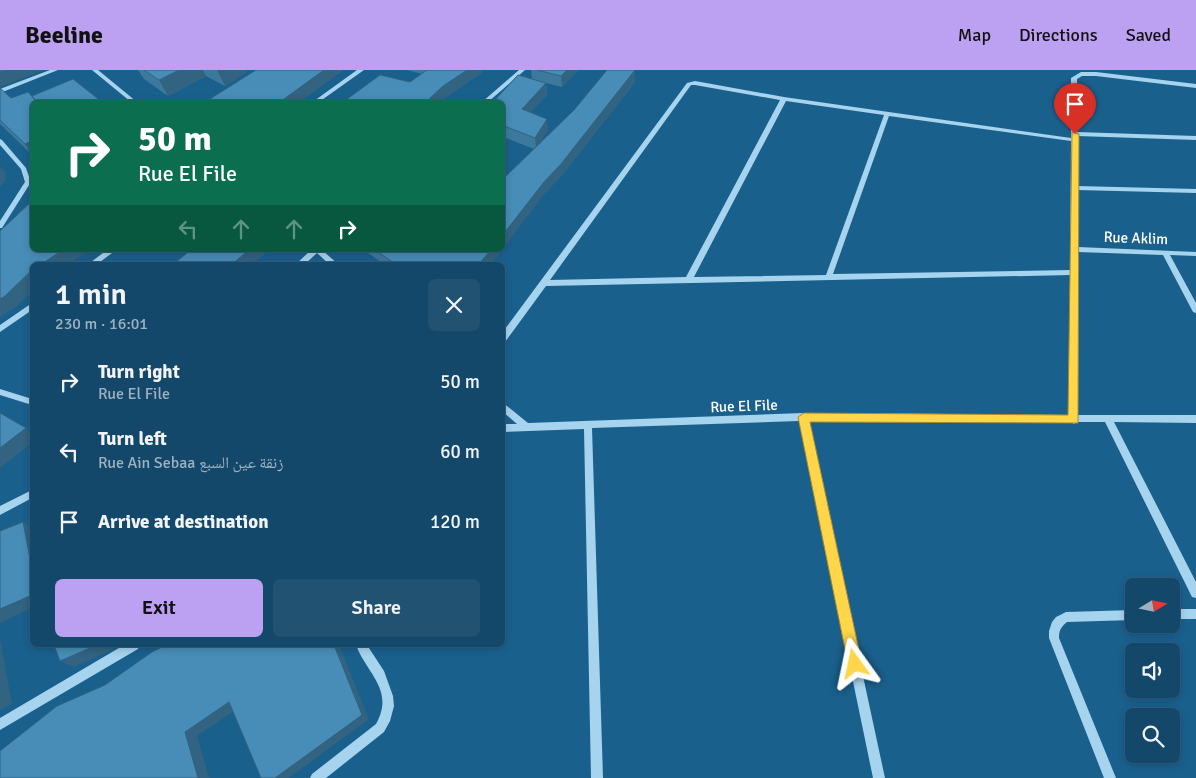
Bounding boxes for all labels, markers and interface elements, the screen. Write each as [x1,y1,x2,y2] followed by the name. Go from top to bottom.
[25,20,103,50] text: Beeline
[958,24,991,46] text: Map
[1019,24,1098,46] text: Directions
[1126,24,1171,46] text: Saved
[1054,83,1096,134] pin
[1061,90,1089,118] icon: arrive
[138,117,212,160] text: 50 m
[55,120,120,185] icon: right
[138,160,237,187] text: Rue El File
[174,215,202,243] icon: left
[227,215,255,243] icon: ahead
[280,215,308,243] icon: ahead
[333,215,361,243] icon: right
[1103,228,1169,248] street label: Rue Aklim
[55,276,127,313] text: 1 min
[428,279,480,331] button: close
[55,314,148,334] text: 230 m · 16:01
[98,360,180,384] text: Turn right
[55,368,83,396] icon: right
[440,370,480,394] text: 50 m
[98,384,170,404] text: Rue El File
[710,396,778,416] street label: Rue El File
[98,427,167,451] text: Turn left
[55,438,83,466] icon: left
[440,440,480,464] text: 60 m
[98,453,283,473] text: Rue Ain Sebaa زنقة عين السبع
[55,508,83,536] icon: arrive
[98,510,269,534] text: Arrive at destination
[430,510,480,534] text: 120 m
[1125,578,1180,632] north arrow
[1125,578,1180,763] map controls
[55,579,263,637] button: Exit
[273,579,480,637] button: Share
[828,637,880,689] position arrow
[1125,643,1180,698] button: sound
[1125,708,1180,763] button: search

